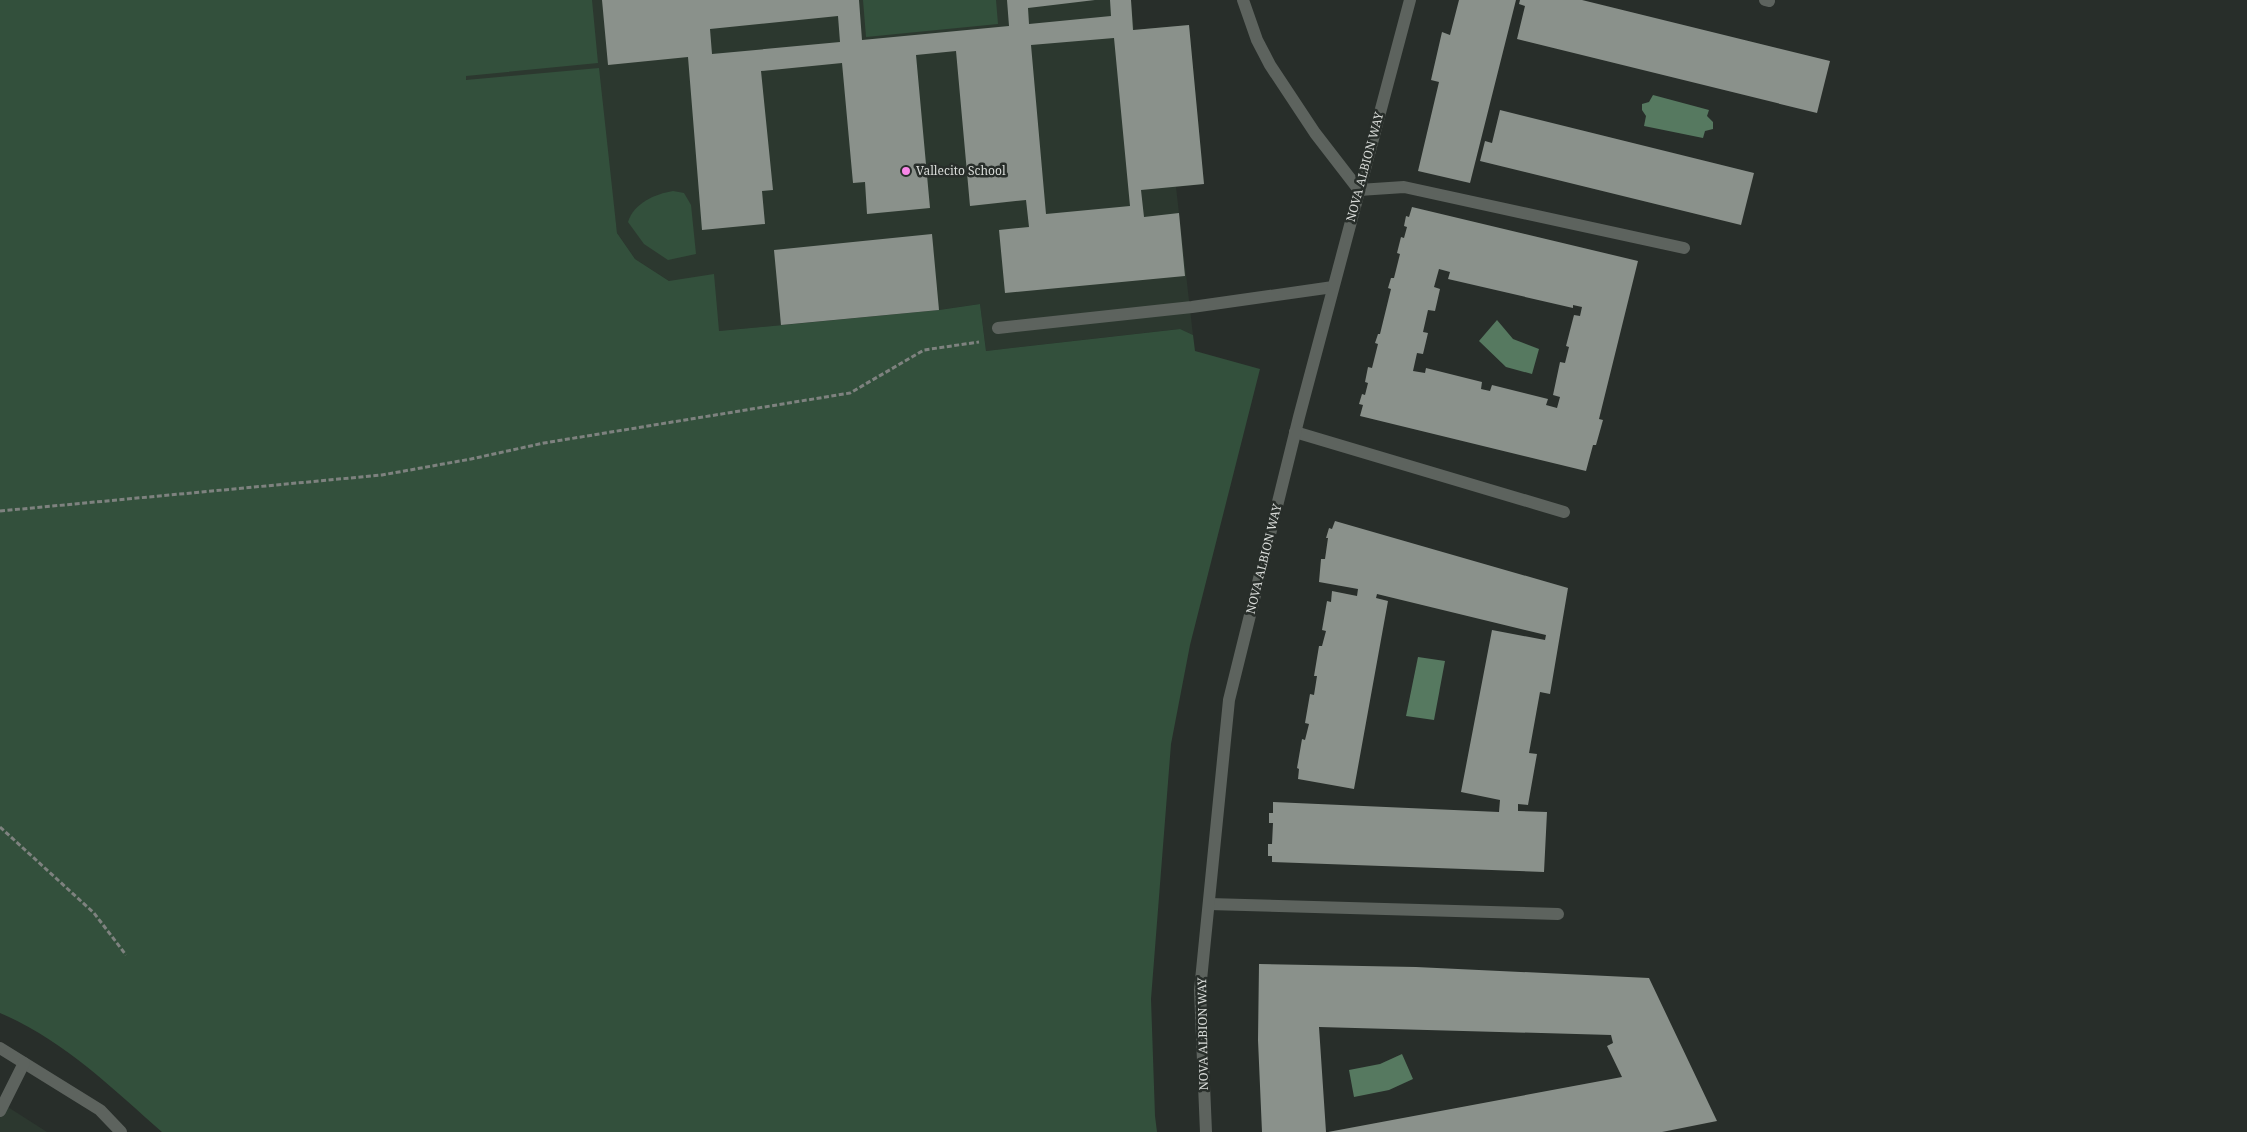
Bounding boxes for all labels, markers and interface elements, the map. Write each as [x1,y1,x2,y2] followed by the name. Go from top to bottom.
[1342,110,1387,224] street label: NOVA ALBION WAY
[916,162,1006,179] place label: Vallecito School
[900,165,912,177] marker: Vallecito School
[1242,502,1286,616] street label: NOVA ALBION WAY
[1193,977,1212,1091] street label: NOVA ALBION WAY

